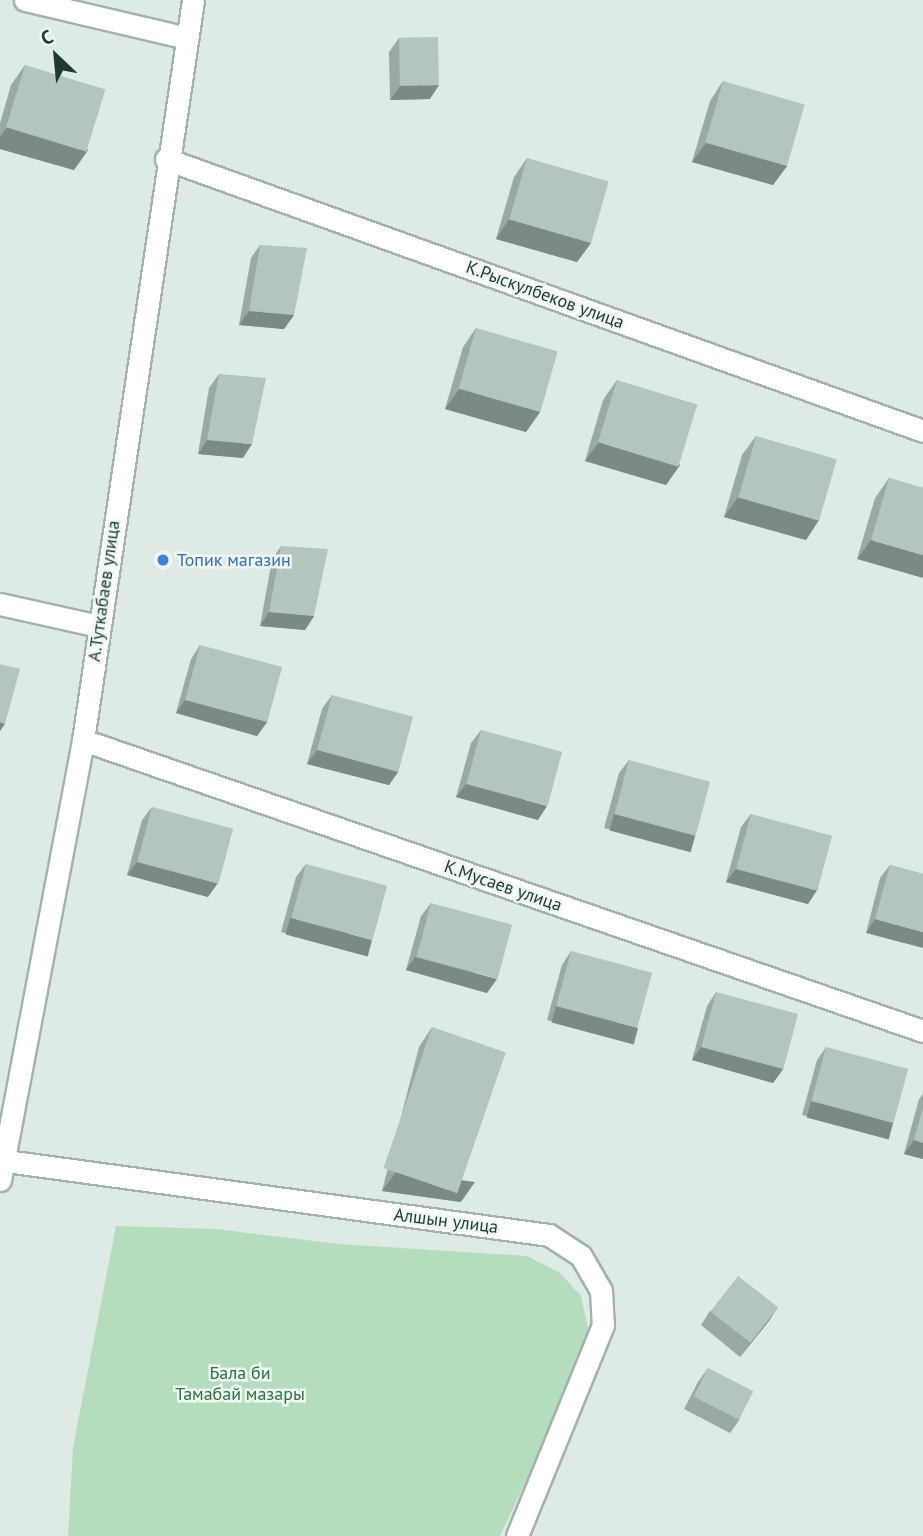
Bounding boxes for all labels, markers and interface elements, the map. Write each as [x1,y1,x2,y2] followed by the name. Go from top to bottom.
[21,21,91,91] north arrow
[37,24,57,50] text: С
[463,256,627,334] street label: К.Рыскулбеков улица
[83,519,125,663] street label: А.Туткабаев улица
[177,549,291,571] place label: Топик магазин
[155,552,171,568] marker: Топик магазин
[441,856,565,916] street label: К.Мусаев улица
[393,1204,499,1238] street label: Алшын улица
[175,1363,305,1406] park label: Бала би Тамабай мазары

